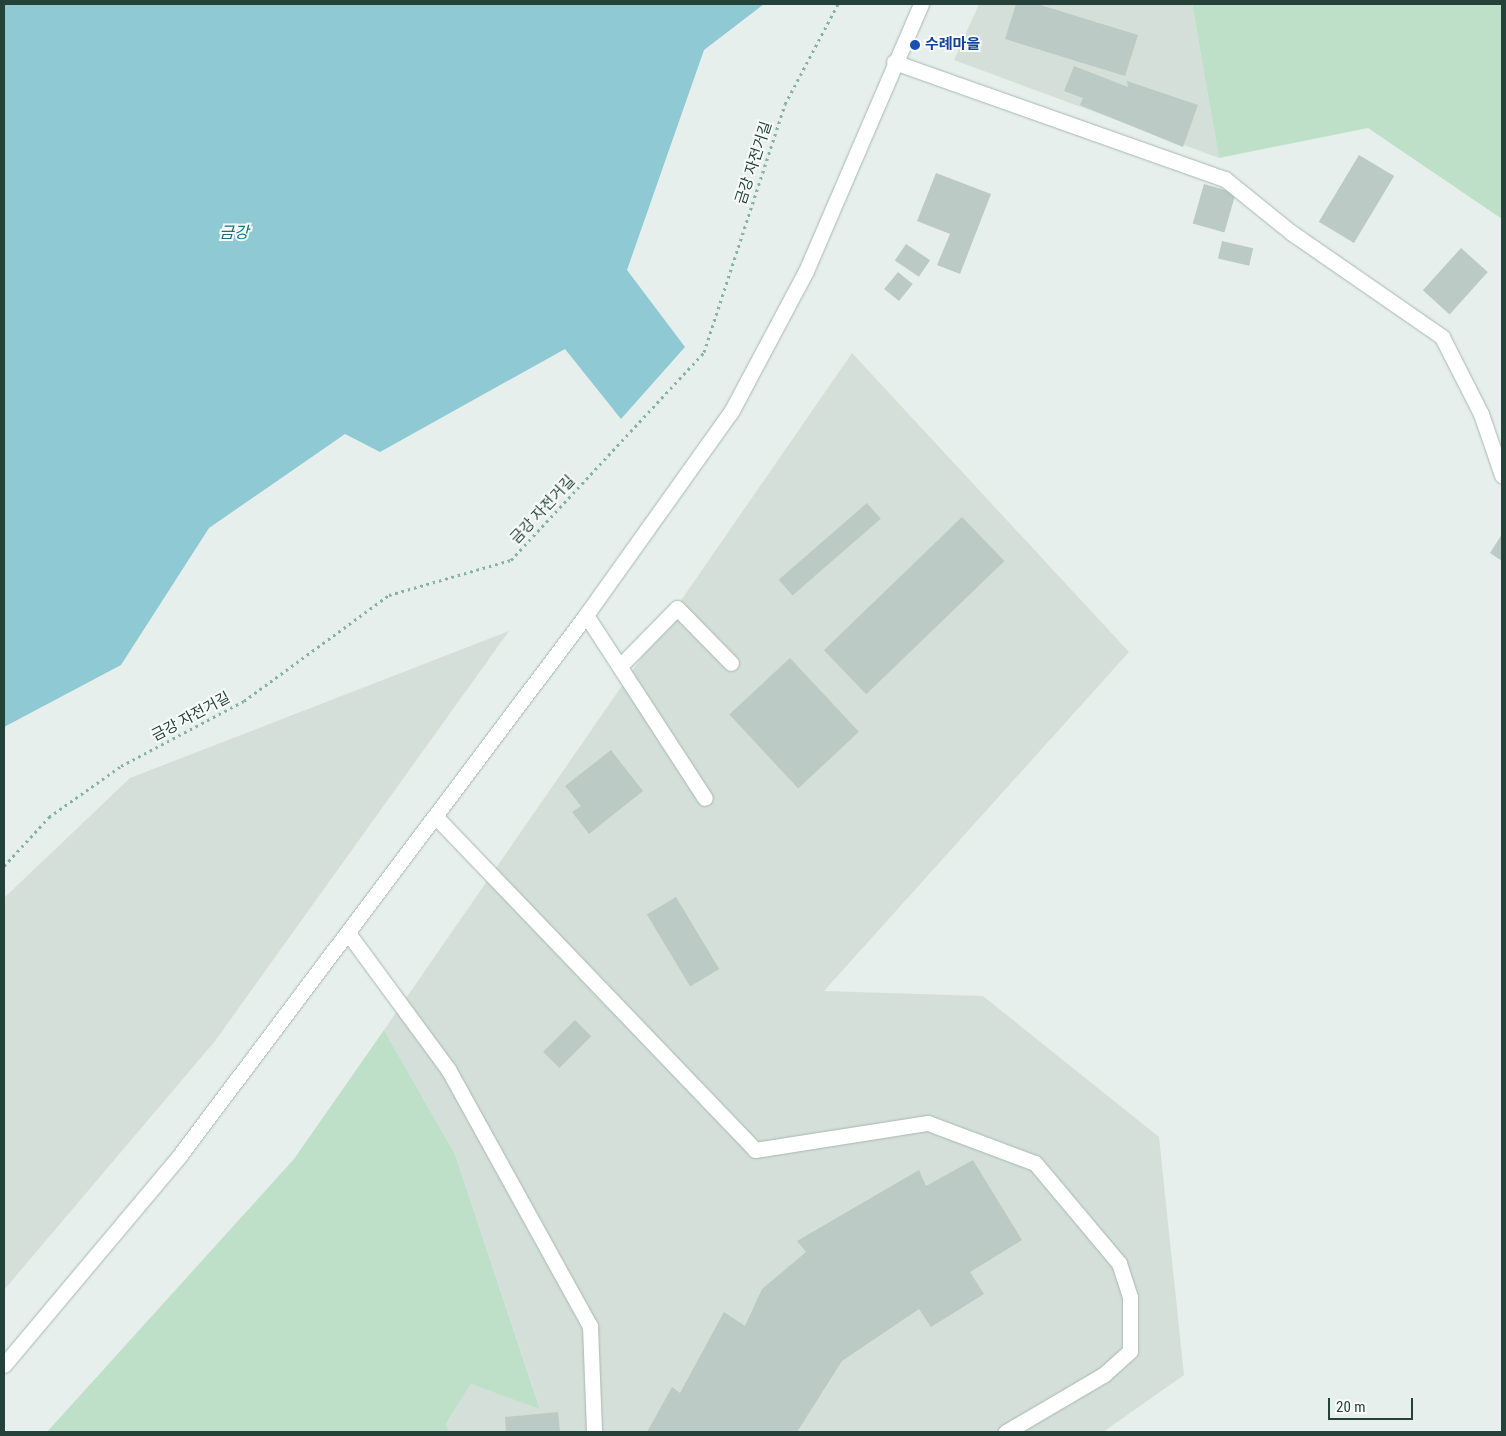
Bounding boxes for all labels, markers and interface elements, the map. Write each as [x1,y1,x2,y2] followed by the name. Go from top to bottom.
[925,36,980,54] place label: 수례마을
[909,39,921,51] marker: 수례마을
[732,119,776,207] street label: 금강 자전거길
[219,223,249,243] water label: 금강
[507,472,579,548] street label: 금강 자전거길
[149,689,233,745] street label: 금강 자전거길
[1331,1388,1416,1420] scale bar
[1336,1398,1366,1416] text: 20 m

